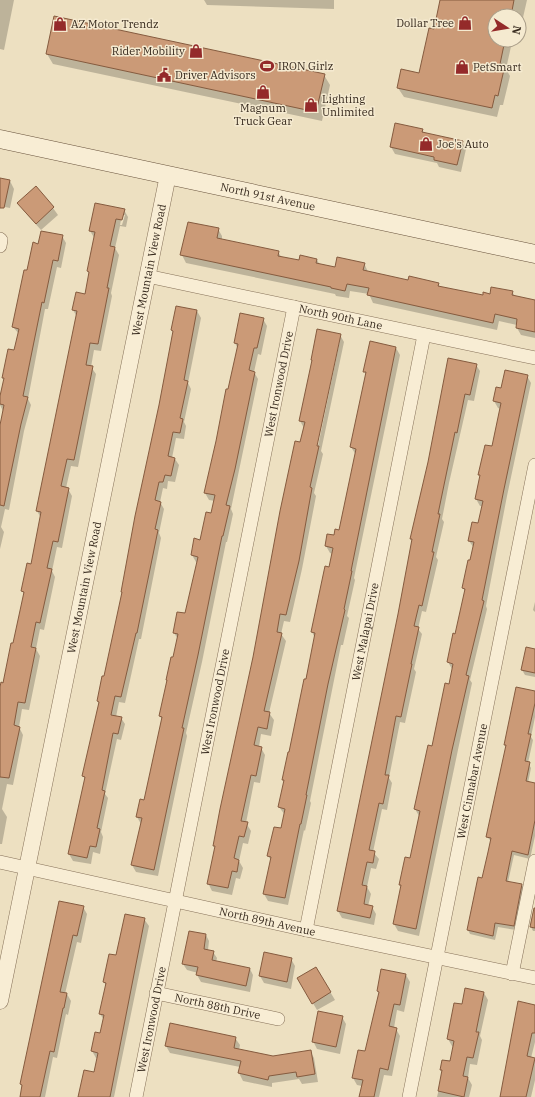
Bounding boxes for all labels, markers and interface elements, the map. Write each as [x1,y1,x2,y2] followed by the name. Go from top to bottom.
[487,8,527,48] north arrow
[457,15,473,31] shop icon: Dollar Tree
[52,16,68,32] shop icon: AZ Motor Trendz
[396,16,454,30] place label: Dollar Tree
[71,17,159,31] place label: AZ Motor Trendz
[509,24,525,36] text: N
[188,43,204,59] shop icon: Rider Mobility
[112,44,185,58] place label: Rider Mobility
[259,58,275,74] sports icon: IRON Girlz
[278,59,334,73] place label: IRON Girlz
[454,59,470,75] shop icon: PetSmart
[473,60,522,74] place label: PetSmart
[156,67,172,83] public building icon: Driver Advisors
[175,68,256,82] place label: Driver Advisors
[255,84,271,100] shop icon: Magnum Truck Gear
[322,92,375,119] place label: Lighting Unlimited
[303,97,319,113] shop icon: Lighting Unlimited
[234,101,292,128] place label: Magnum Truck Gear
[418,136,434,152] shop icon: Joe's Auto
[437,137,489,151] place label: Joe's Auto
[219,180,317,214] street label: North 91st Avenue
[128,202,169,337] street label: West Mountain View Road
[298,301,384,333] street label: North 90th Lane
[261,330,296,438] street label: West Ironwood Drive
[64,520,104,655] street label: West Mountain View Road
[349,582,382,682] street label: West Malapai Drive
[198,647,232,756] street label: West Ironwood Drive
[454,722,490,840] street label: West Cinnabar Avenue
[218,904,317,939] street label: North 89th Avenue
[134,965,169,1074] street label: West Ironwood Drive
[173,990,262,1022] street label: North 88th Drive

